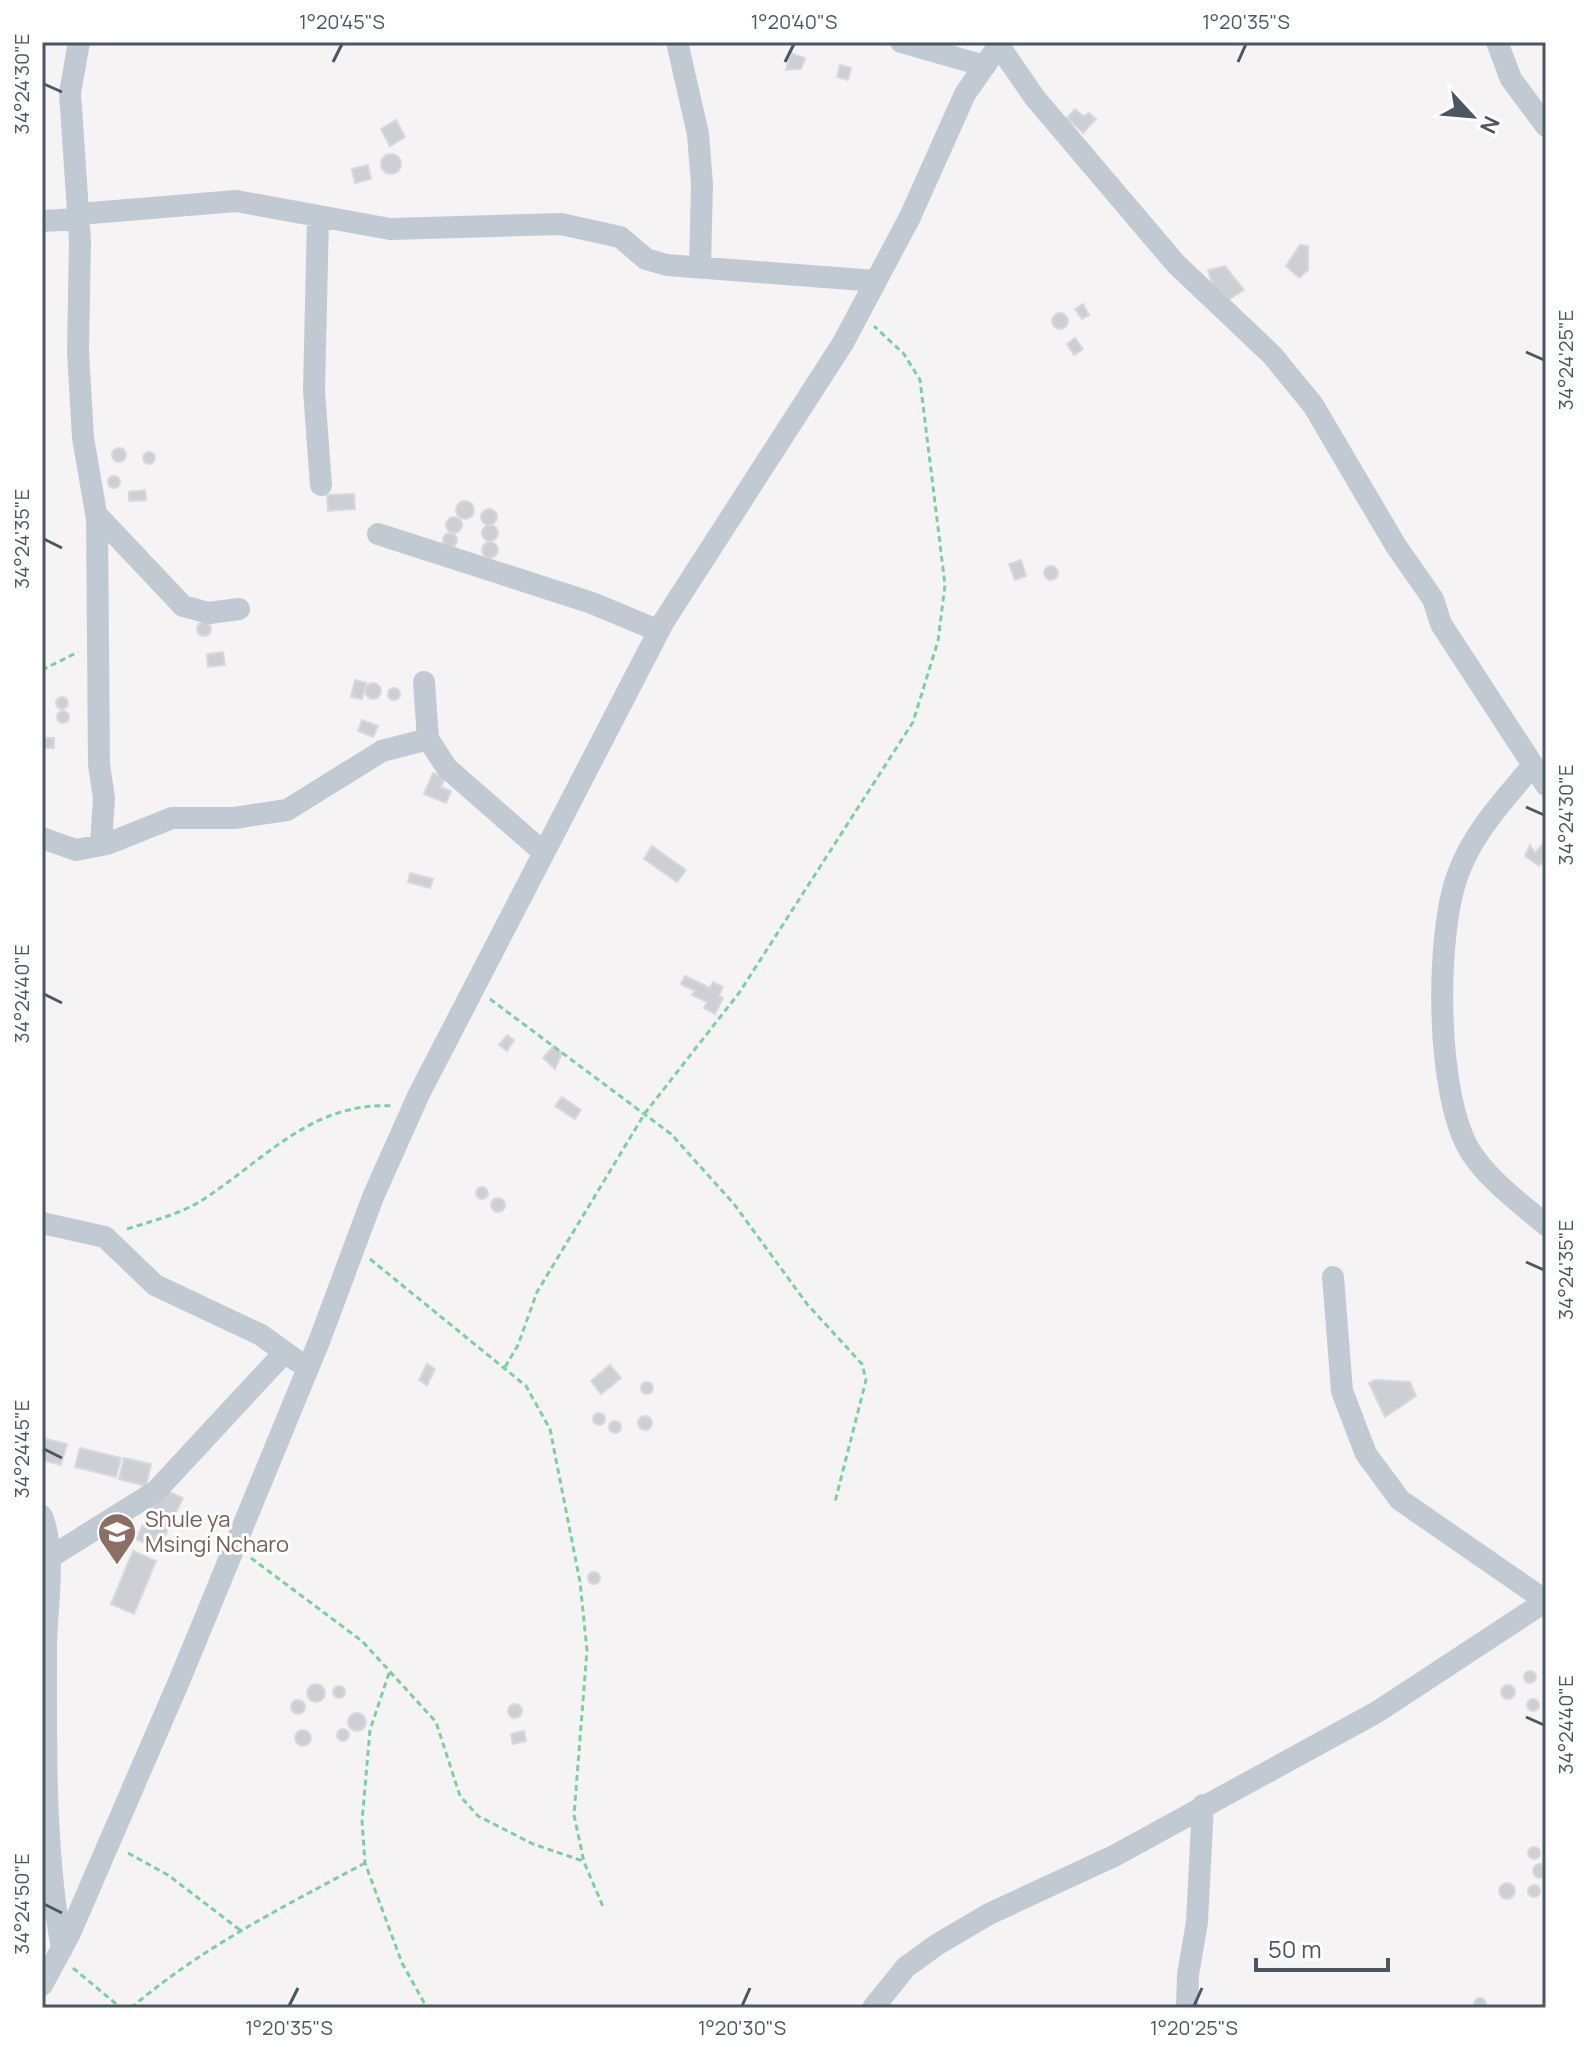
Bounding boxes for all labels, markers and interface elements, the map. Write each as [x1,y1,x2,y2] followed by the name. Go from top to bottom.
[299,8,385,35] text: 1°20'45"S
[751,8,837,35] text: 1°20'40"S
[1202,8,1290,35] text: 1°20'35"S
[8,34,35,134] text: 34°24'30"E
[1432,76,1512,156] north arrow
[1473,111,1507,138] text: N
[1552,310,1579,410] text: 34°24'25"E
[8,489,35,589] text: 34°24'35"E
[1552,765,1579,865] text: 34°24'30"E
[8,944,35,1044] text: 34°24'40"E
[1552,1220,1579,1320] text: 34°24'35"E
[8,1400,35,1498] text: 34°24'45"E
[145,1504,289,1559] place label: Shule ya Msingi Ncharo
[96,1511,138,1566] school or university icon: Shule ya Msingi Ncharo
[1552,1675,1579,1775] text: 34°24'40"E
[8,1853,35,1955] text: 34°24'50"E
[1256,1922,1388,1972] scale bar
[1268,1932,1322,1965] text: 50 m
[245,2014,333,2041] text: 1°20'35"S
[698,2014,786,2041] text: 1°20'30"S
[1150,2014,1238,2041] text: 1°20'25"S

